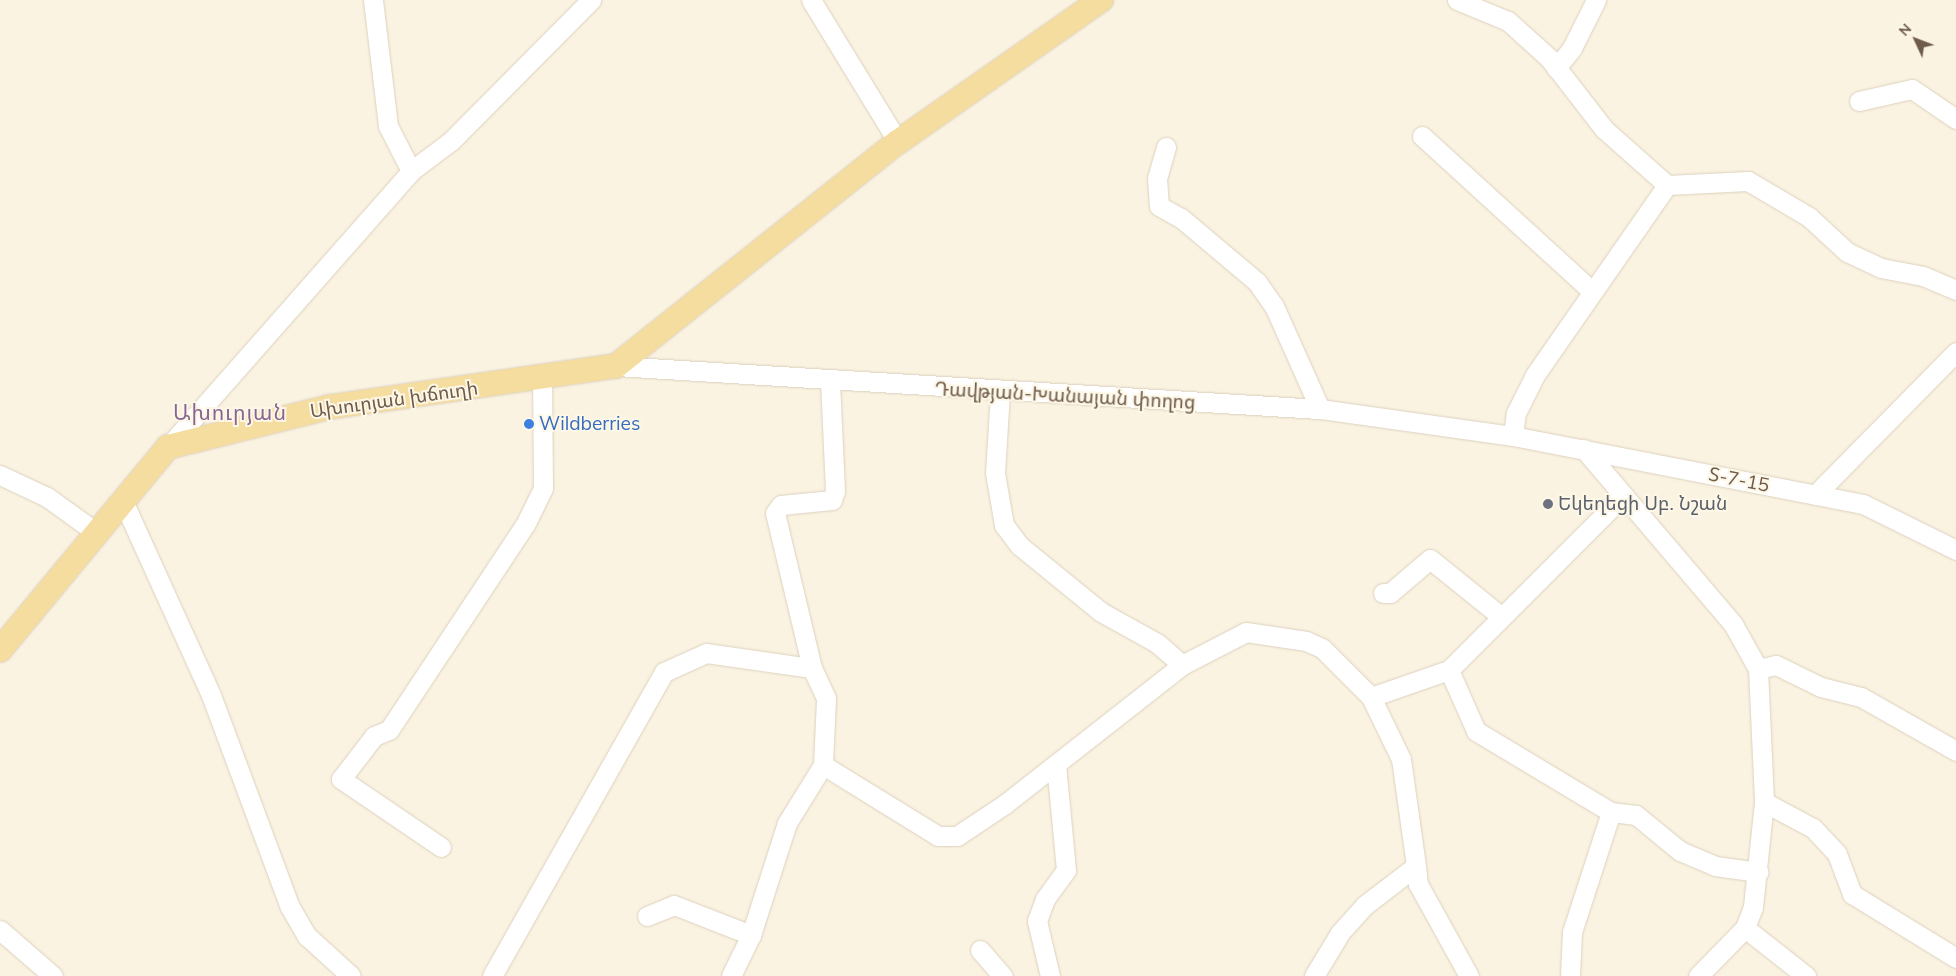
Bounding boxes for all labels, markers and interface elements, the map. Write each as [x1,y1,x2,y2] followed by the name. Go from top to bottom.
[1891,15,1941,65] north arrow
[1895,20,1915,40] text: N
[308,377,480,423] street label: Ախուրյան խճուղի
[934,378,1196,414] street label: Դավթյան-Խանայան փողոց
[172,399,288,425] district label: Ախուրյան
[539,413,640,435] place label: Wildberries
[523,418,535,430] marker: Wildberries
[1707,463,1771,497] street label: Տ-7-15
[1558,493,1727,515] place label: Եկեղեցի Սբ. Նշան
[1542,498,1554,510] marker: Եկեղեցի Սբ. Նշան

